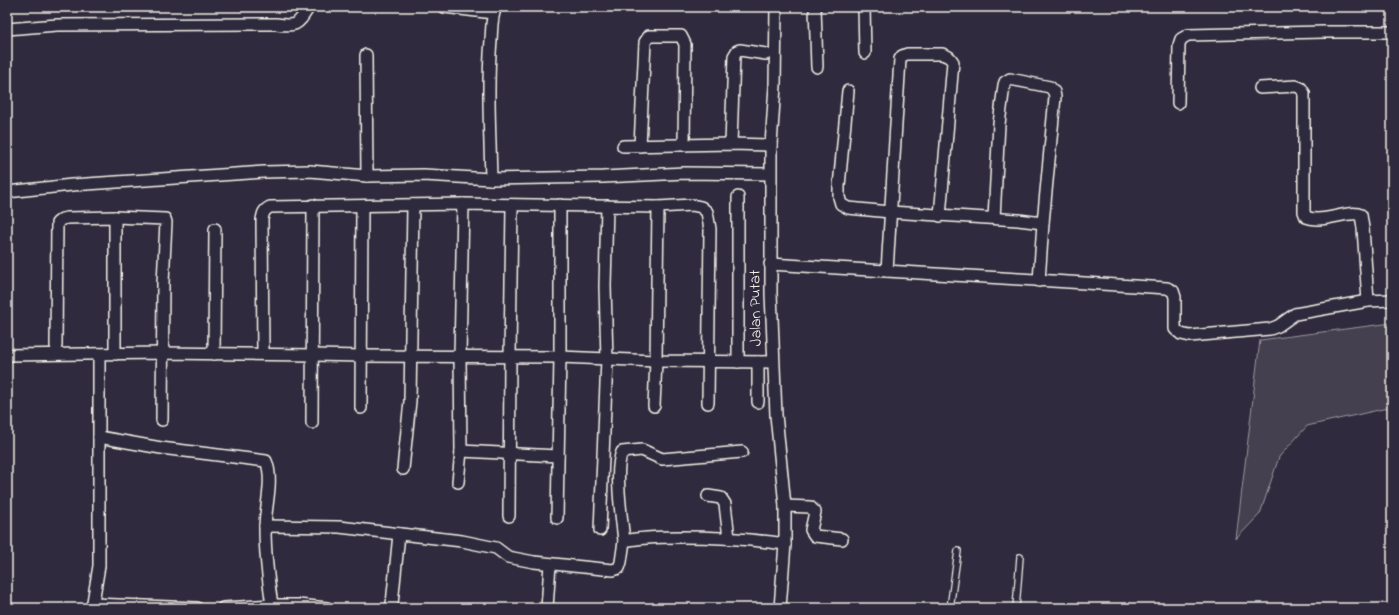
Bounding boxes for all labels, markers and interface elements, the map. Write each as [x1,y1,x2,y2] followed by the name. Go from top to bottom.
[743,269,769,346] street label: Jalan Putat

